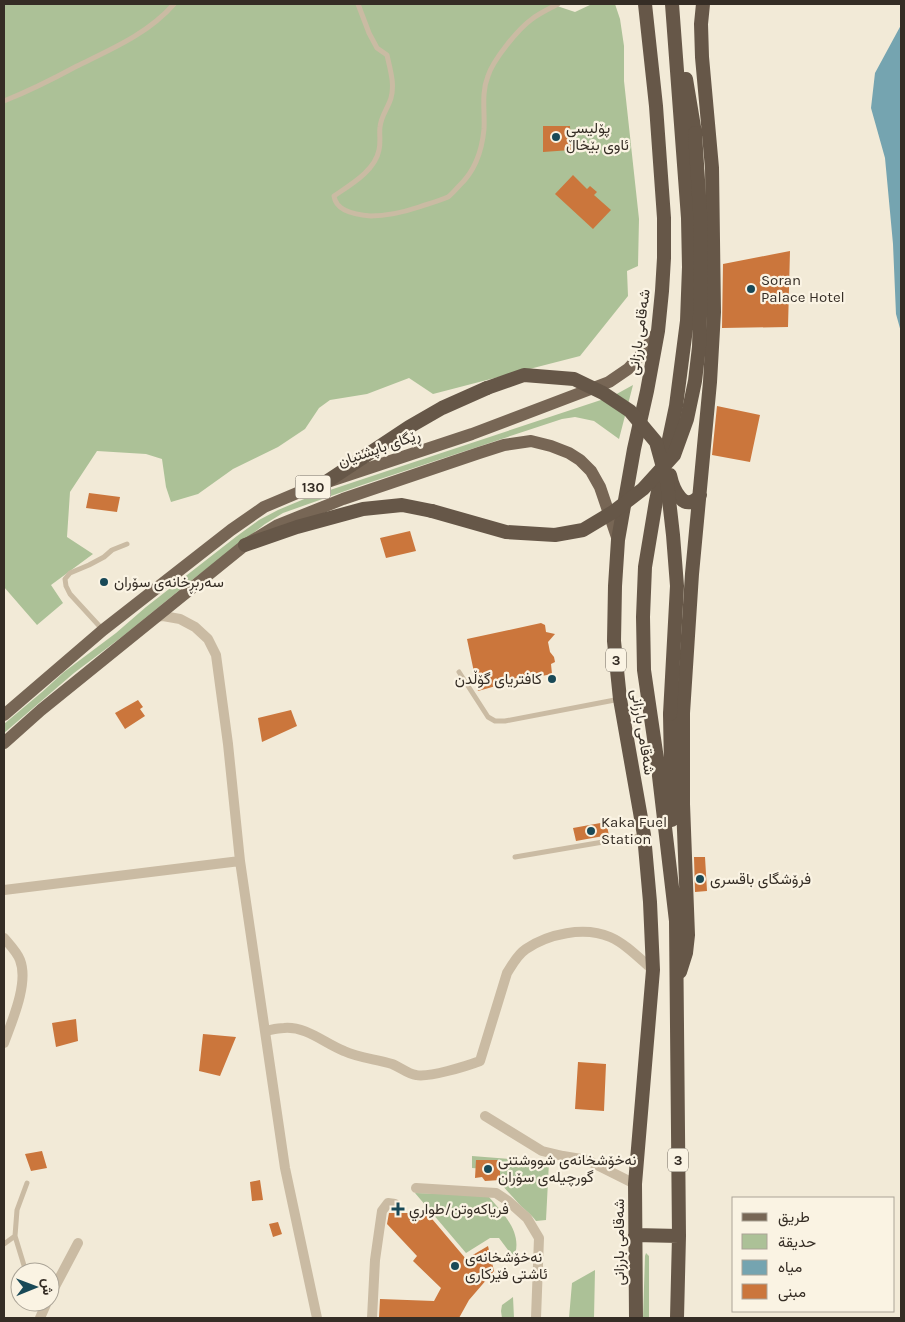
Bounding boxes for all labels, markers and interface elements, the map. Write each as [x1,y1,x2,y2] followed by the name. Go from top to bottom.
[566,119,629,155] place label: پۆلیسی ئاوی بێخاڵ
[550,131,562,143] marker: پۆلیسی ئاوی بێخاڵ
[761,271,845,306] place label: Soran Palace Hotel
[745,283,757,295] marker: Soran Palace Hotel
[624,288,655,376] street label: شەقامی بارزانی
[335,425,424,473] street label: ڕێگای باپشتیان
[296,476,330,498] road number: 130
[114,573,224,594] place label: سەربڕخانەی سۆران
[98,576,110,588] marker: سەربڕخانەی سۆران
[606,648,626,672] road number: 3
[455,670,542,689] place label: کافتریای گۆڵدن
[546,673,558,685] marker: کافتریای گۆڵدن
[626,688,659,777] street label: شەقامی بارزانی
[601,813,667,848] place label: Kaka Fuel Station
[585,825,597,837] marker: Kaka Fuel Station
[710,870,811,889] place label: فرۆشگای باقسری
[694,873,706,885] marker: فرۆشگای باقسری
[668,1148,688,1172] road number: 3
[498,1151,636,1187] place label: نەخۆشخانەی شووشتنی گورچیلەی سۆران
[482,1163,494,1175] marker: نەخۆشخانەی شووشتنی گورچیلەی سۆران
[732,1197,895,1312] legend
[610,1198,629,1285] street label: شەقامی بارزانی
[409,1200,509,1222] place label: فریاکەوتن/طواري
[391,1202,405,1216] marker: فریاکەوتن/طواري
[778,1208,810,1227] text: طريق
[778,1233,816,1251] text: حديقة
[465,1248,548,1284] place label: نەخۆشخانەی ئاشتی فێرکاری
[778,1258,802,1276] text: مياه
[449,1260,461,1272] marker: نەخۆشخانەی ئاشتی فێرکاری
[10,1262,60,1312] north arrow
[39,1278,56,1296] text: ش
[778,1283,806,1302] text: مبنى

